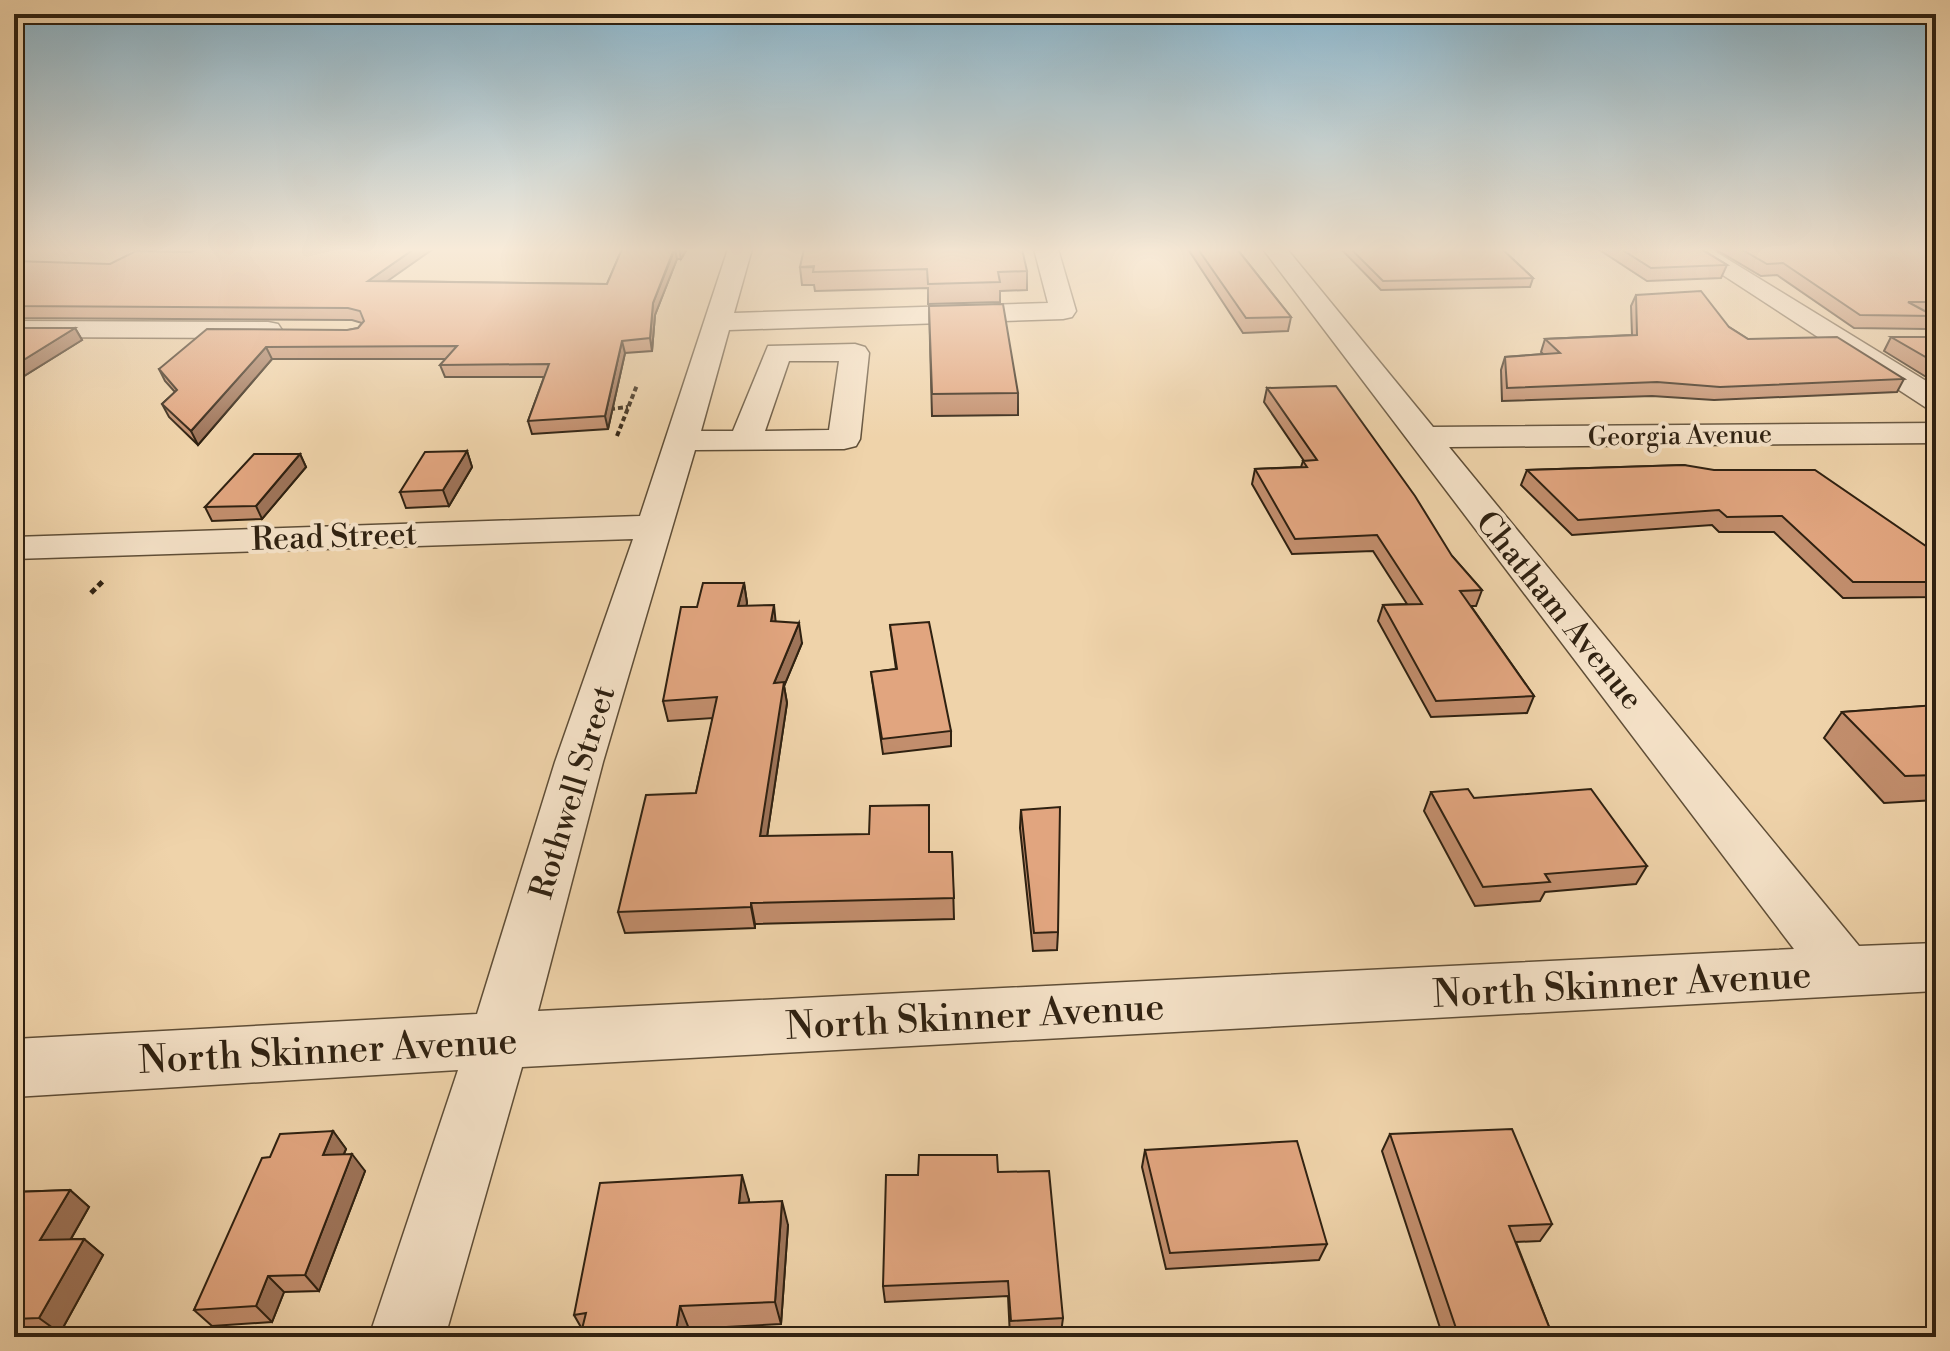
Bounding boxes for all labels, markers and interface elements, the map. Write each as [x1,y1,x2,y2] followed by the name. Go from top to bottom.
[1588,418,1772,454] street label: Georgia Avenue
[1467,503,1652,718] street label: Chatham Avenue
[250,514,418,560] street label: Read Street
[522,681,624,904] street label: Rothwell Street
[1432,952,1813,1019] street label: North Skinner Avenue
[785,984,1166,1051] street label: North Skinner Avenue
[138,1018,519,1085] street label: North Skinner Avenue

